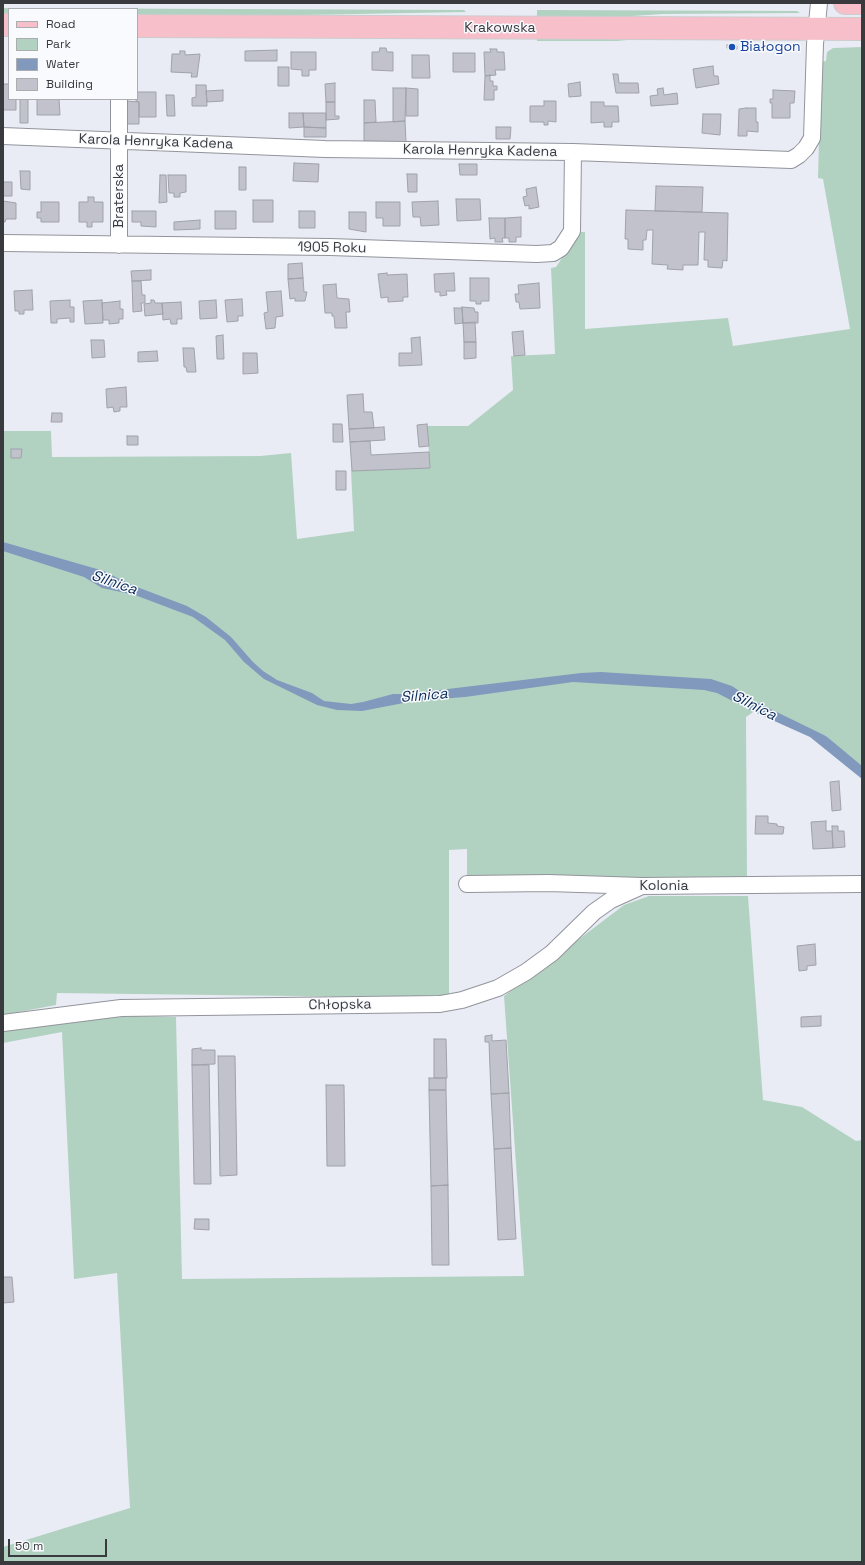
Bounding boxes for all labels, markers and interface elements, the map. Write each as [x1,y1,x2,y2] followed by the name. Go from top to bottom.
[8,8,138,100] legend
[46,16,75,32] text: Road
[464,20,536,36] street label: Krakowska
[46,36,71,52] text: Park
[740,39,801,55] place label: Białogon
[727,42,737,52] marker: Białogon
[46,56,80,72] text: Water
[46,76,93,92] text: Building
[78,131,234,153] street label: Karola Henryka Kadena
[403,141,557,161] street label: Karola Henryka Kadena
[111,164,127,228] street label: Braterska
[297,239,367,257] street label: 1905 Roku
[89,567,139,599] water label: Silnica
[400,685,448,707] water label: Silnica
[729,687,779,725] water label: Silnica
[639,878,689,894] street label: Kolonia
[308,996,372,1014] street label: Chłopska
[10,1531,109,1557] scale bar
[15,1538,43,1554] text: 50 m

